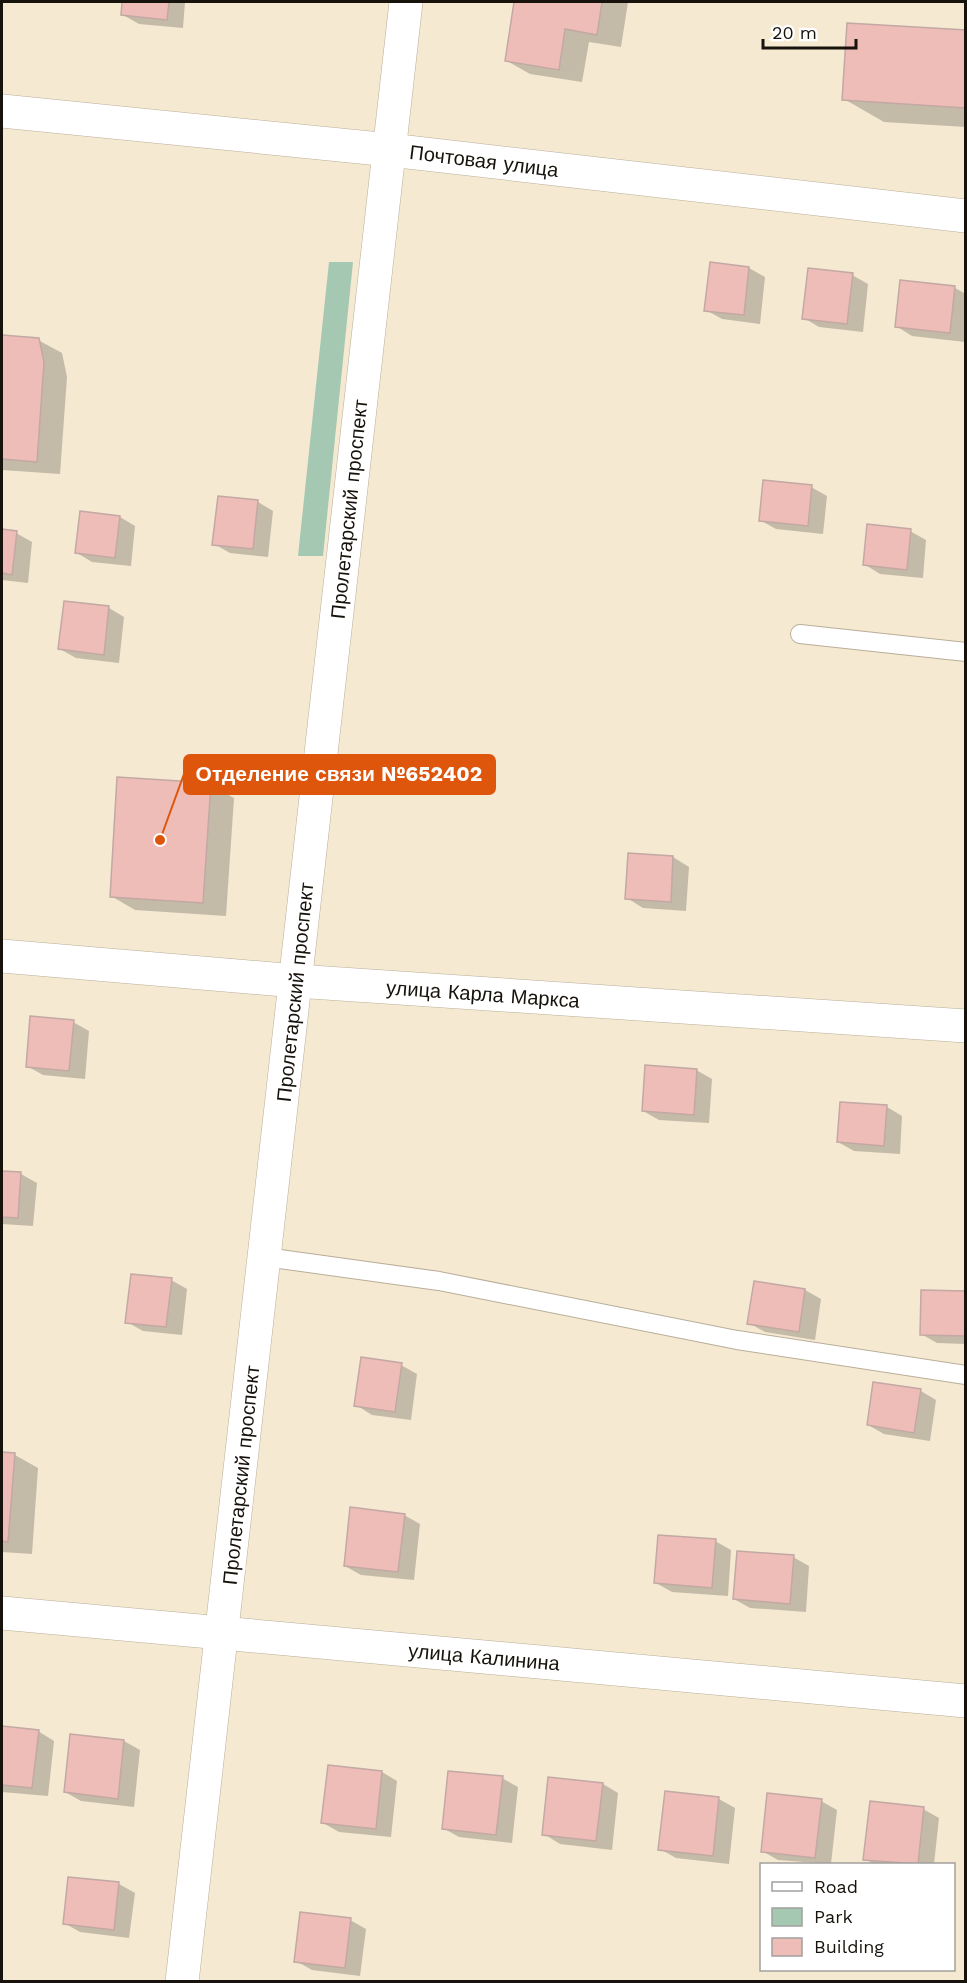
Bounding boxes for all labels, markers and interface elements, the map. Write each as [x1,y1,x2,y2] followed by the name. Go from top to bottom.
[763,12,856,50] scale bar
[772,22,817,43] text: 20 m
[408,140,561,182] street label: Почтовая улица
[326,398,372,620] street label: Пролетарский проспект
[184,755,495,794] callout: Отделение связи №652402
[196,761,482,786] text: Отделение связи №652402
[272,881,318,1103] street label: Пролетарский проспект
[385,975,581,1013] street label: улица Карла Маркса
[218,1364,264,1586] street label: Пролетарский проспект
[407,1638,562,1676] street label: улица Калинина
[760,1863,955,1971] legend
[814,1876,858,1897] text: Road
[814,1906,853,1927] text: Park
[814,1936,884,1957] text: Building

